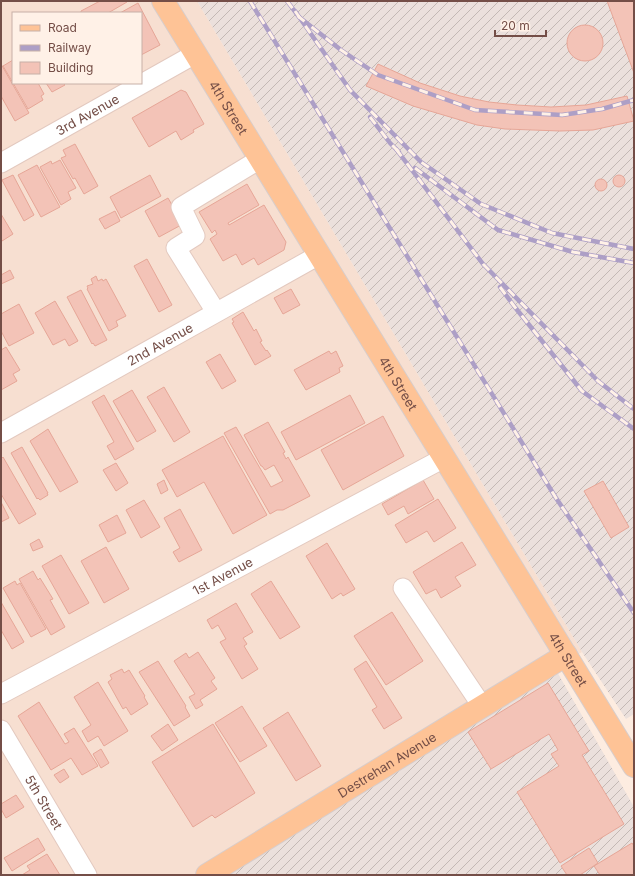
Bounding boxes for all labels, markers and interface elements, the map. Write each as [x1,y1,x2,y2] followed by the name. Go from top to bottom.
[12,12,142,84] legend
[495,12,546,38] scale bar
[501,18,530,33] text: 20 m
[48,20,77,35] text: Road
[48,40,92,55] text: Railway
[48,60,93,75] text: Building
[206,77,251,138] street label: 4th Street
[53,90,122,139] street label: 3rd Avenue
[124,319,196,369] street label: 2nd Avenue
[376,353,421,413] street label: 4th Street
[190,553,255,599] street label: 1st Avenue
[546,629,591,689] street label: 4th Street
[335,729,439,801] street label: Destrehan Avenue
[22,772,66,832] street label: 5th Street

